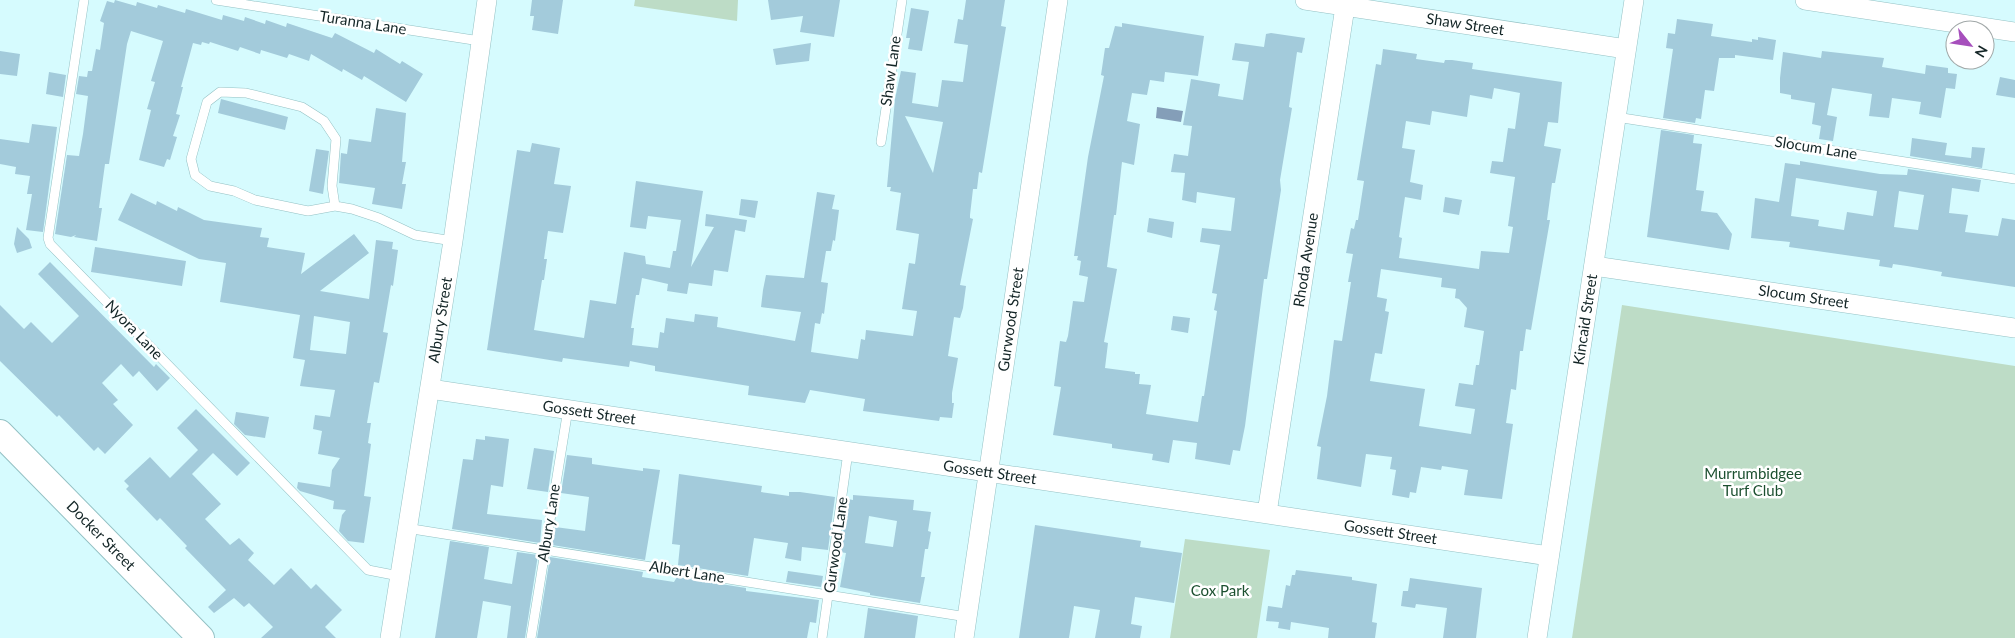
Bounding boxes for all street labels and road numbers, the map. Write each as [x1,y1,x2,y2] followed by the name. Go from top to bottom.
[318,6,408,38] street label: Turanna Lane
[1425,9,1506,38] street label: Shaw Street
[876,35,904,107] street label: Shaw Lane
[1774,132,1859,162] street label: Slocum Lane
[1289,211,1321,308] street label: Rhoda Avenue
[993,265,1027,373] street label: Gurwood Street
[1569,272,1600,366] street label: Kincaid Street
[424,275,455,364] street label: Albury Street
[1757,280,1851,312] street label: Slocum Street
[102,296,167,363] street label: Nyora Lane
[542,396,638,428] street label: Gossett Street
[942,456,1038,487] street label: Gossett Street
[533,483,563,563] street label: Albury Lane
[819,495,851,594] street label: Gurwood Lane
[63,496,140,574] street label: Docker Street
[1343,516,1439,547] street label: Gossett Street
[648,556,726,586] street label: Albert Lane

